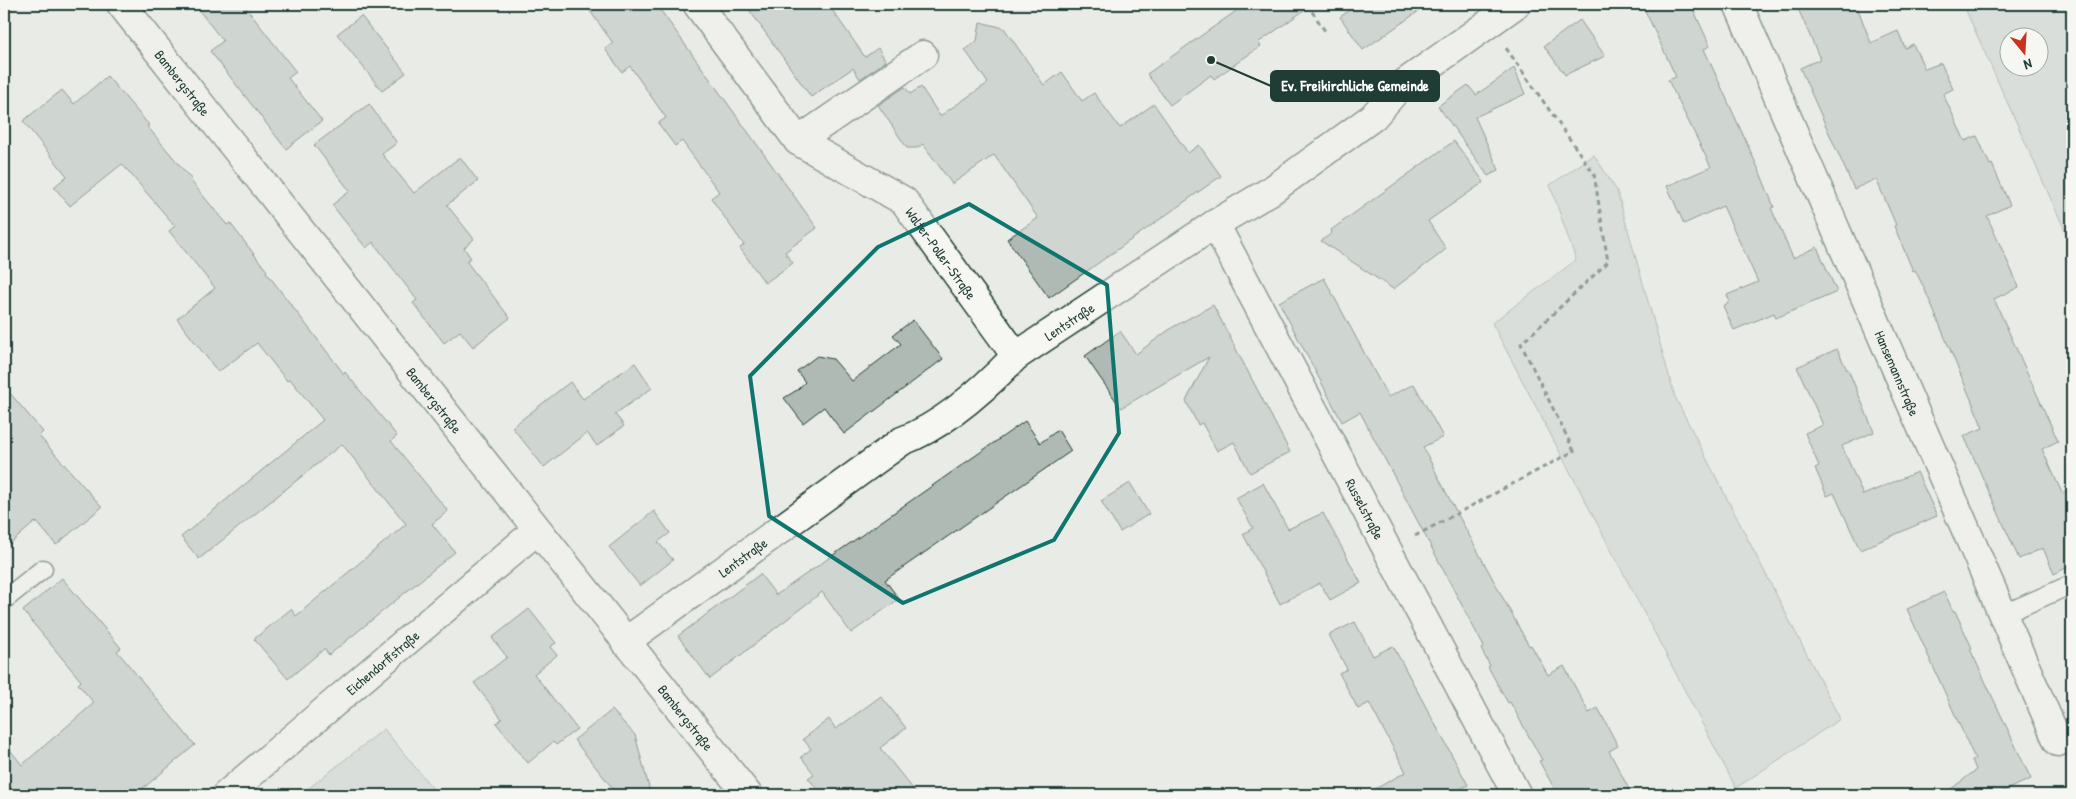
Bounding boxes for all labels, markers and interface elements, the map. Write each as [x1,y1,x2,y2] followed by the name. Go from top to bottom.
[1998,28,2048,78] north arrow
[151,45,215,120] street label: Bambergstraße
[2021,55,2035,75] text: N
[1271,71,1439,101] callout: Ev. Freikirchliche Gemeinde
[1281,75,1429,96] text: Ev. Freikirchliche Gemeinde
[902,203,981,303] street label: Walter-Poller-Straße
[1040,297,1098,344] street label: Lentstraße
[1871,327,1925,419] street label: Hansemannstraße
[403,363,467,437] street label: Bambergstraße
[1342,475,1390,543] street label: Russelstraße
[714,532,771,581] street label: Lentstraße
[341,625,423,699] street label: Eichendorffstraße
[654,680,719,754] street label: Bambergstraße

